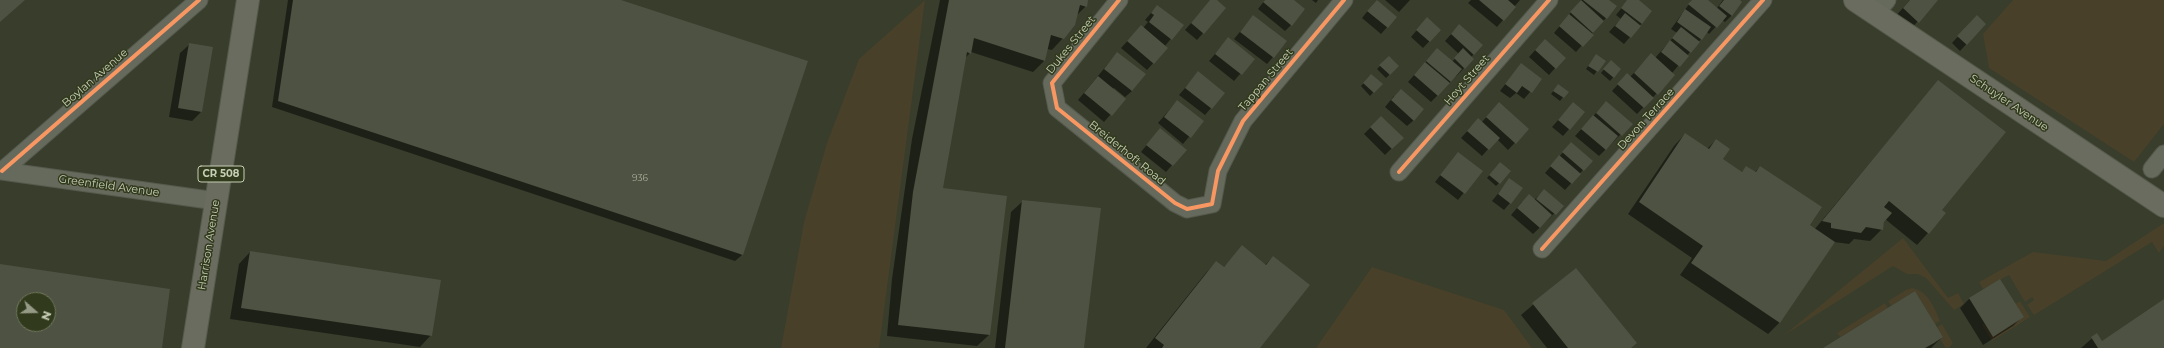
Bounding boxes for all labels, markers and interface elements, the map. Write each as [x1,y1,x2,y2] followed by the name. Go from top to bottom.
[1044,13,1098,77] street label: Dukes Street
[60,46,130,110] street label: Boylan Avenue
[1236,46,1296,114] street label: Tappan Street
[1442,52,1492,108] street label: Hoyt Street
[1967,72,2051,134] street label: Schuyler Avenue
[1615,85,1677,153] street label: Devon Terrace
[1086,118,1168,188] street label: Breiderhoft Road
[198,166,244,182] road number: CR 508
[58,172,160,200] street label: Greenfield Avenue
[632,173,648,183] house number: 936
[195,199,223,291] street label: Harrison Avenue
[16,292,56,332] north arrow
[38,309,54,322] text: N

